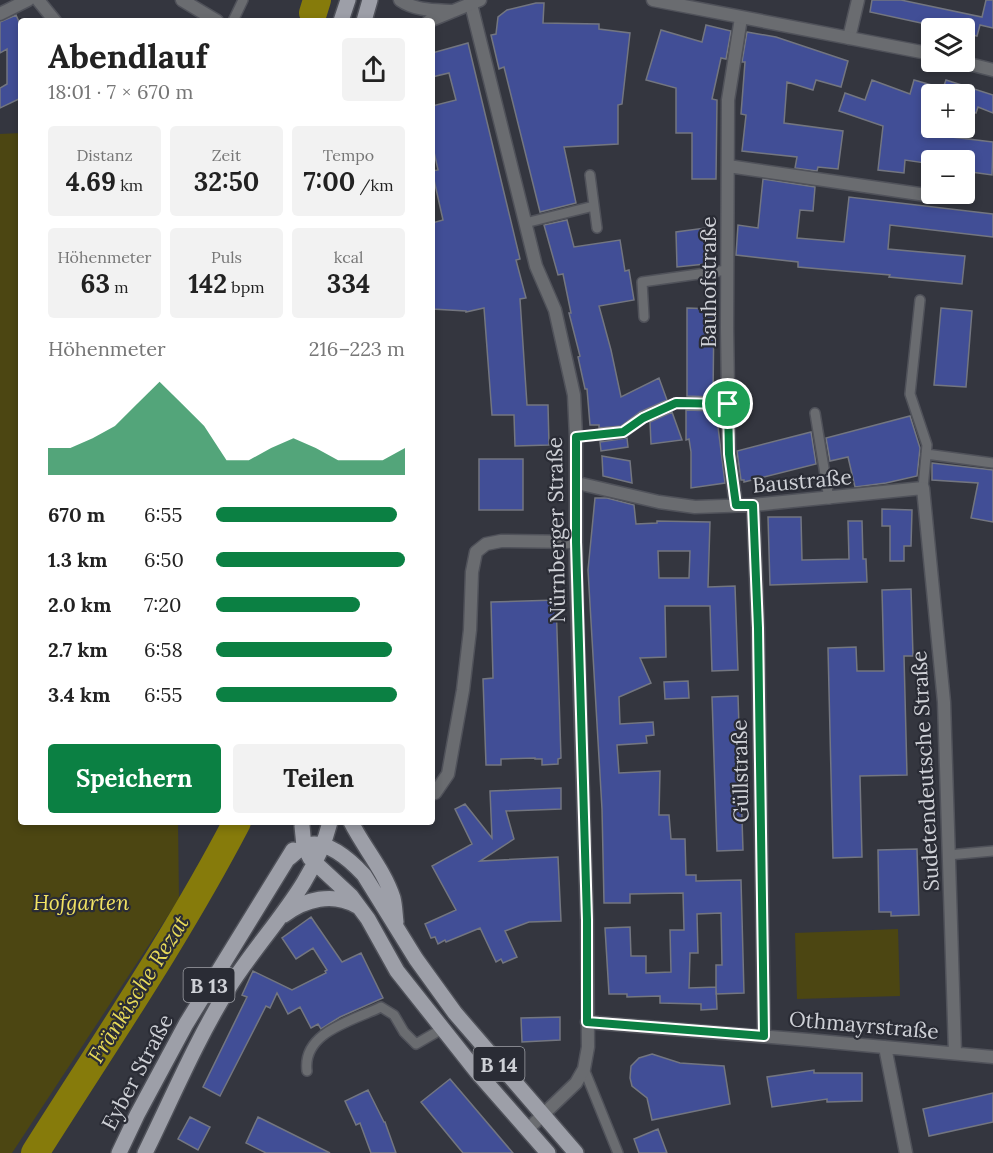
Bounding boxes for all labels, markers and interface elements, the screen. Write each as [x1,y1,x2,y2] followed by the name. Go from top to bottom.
[921,18,975,204] map controls
[921,18,975,72] button: layers
[48,35,208,77] text: Abendlauf
[342,38,405,101] button: share
[48,79,193,104] text: 18:01 · 7 × 670 m
[921,84,975,138] button: +
[76,145,133,165] text: Distanz
[212,145,241,165] text: Zeit
[323,145,374,165] text: Tempo
[921,150,975,204] button: −
[66,165,116,198] text: 4.69
[194,165,259,198] text: 32:50
[304,165,355,198] text: 7:00
[116,175,143,195] text: km
[355,175,393,195] text: /km
[695,216,722,348] street label: Bauhofstraße
[57,247,152,267] text: Höhenmeter
[211,247,242,267] text: Puls
[334,247,363,267] text: kcal
[80,267,110,300] text: 63
[188,267,227,300] text: 142
[327,267,370,300] text: 334
[110,277,129,297] text: m
[227,277,265,297] text: bpm
[48,336,166,361] text: Höhenmeter
[309,336,405,361] text: 216–223 m
[702,378,753,429] pin
[711,387,744,420] icon: arrive
[541,437,571,623] street label: Nürnberger Straße
[751,463,853,499] street label: Baustraße
[48,502,105,527] text: 670 m
[144,502,182,527] text: 6:55
[48,547,108,572] text: 1.3 km
[144,547,184,572] text: 6:50
[48,592,111,617] text: 2.0 km
[144,592,181,617] text: 7:20
[48,637,108,662] text: 2.7 km
[144,637,183,662] text: 6:58
[905,650,945,892] street label: Sudetendeutsche Straße
[48,682,110,707] text: 3.4 km
[144,682,182,707] text: 6:55
[726,719,754,823] street label: Güllstraße
[48,744,221,813] button: Speichern
[233,744,405,813] button: Teilen
[33,889,129,916] park label: Hofgarten
[81,910,195,1068] water label: Fränkische Rezat
[184,968,234,1002] road number: B 13
[788,1005,940,1045] street label: Othmayrstraße
[95,1009,179,1135] street label: Eyber Straße
[474,1047,524,1081] road number: B 14

